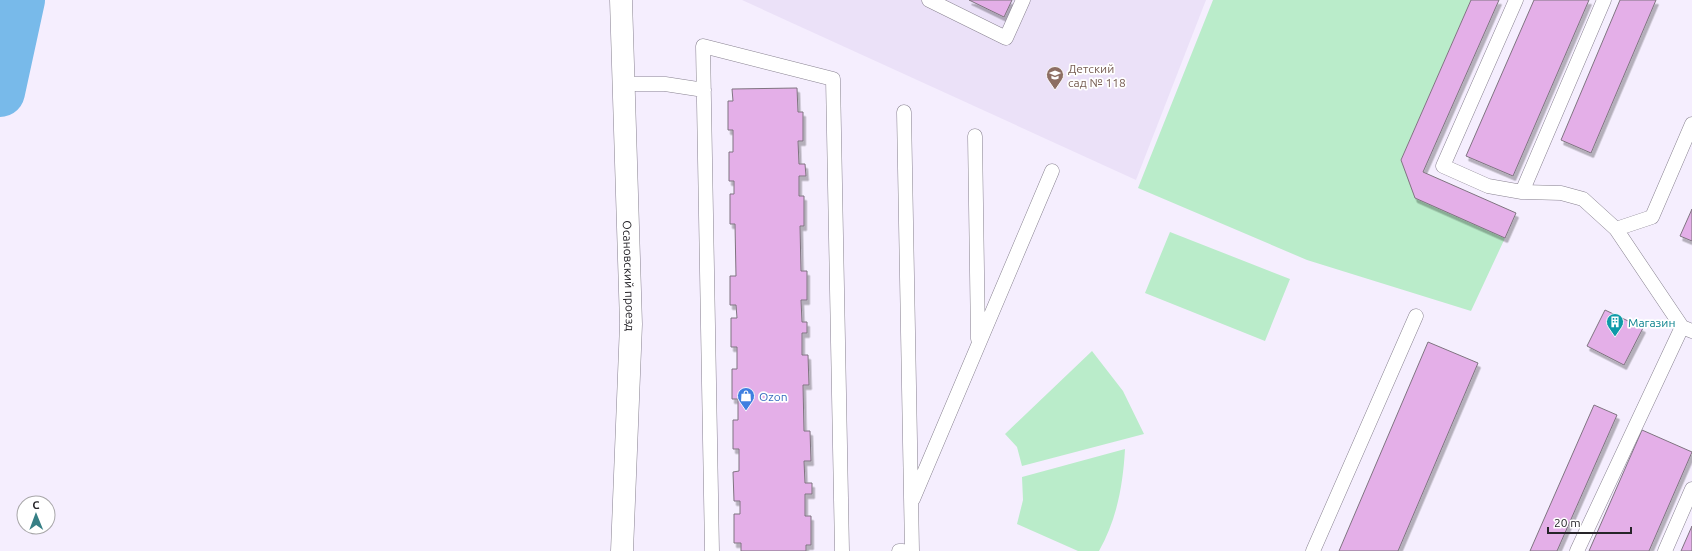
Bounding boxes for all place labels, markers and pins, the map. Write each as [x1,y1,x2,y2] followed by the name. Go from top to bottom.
[1068,62,1126,89] place label: Детский сад № 118
[1045,65,1065,90] school or university icon: Детский сад № 118
[1605,312,1625,337] building icon: Магазин
[1628,316,1675,329] place label: Магазин
[736,386,756,411] shop icon: Ozon
[759,390,788,403] place label: Ozon

